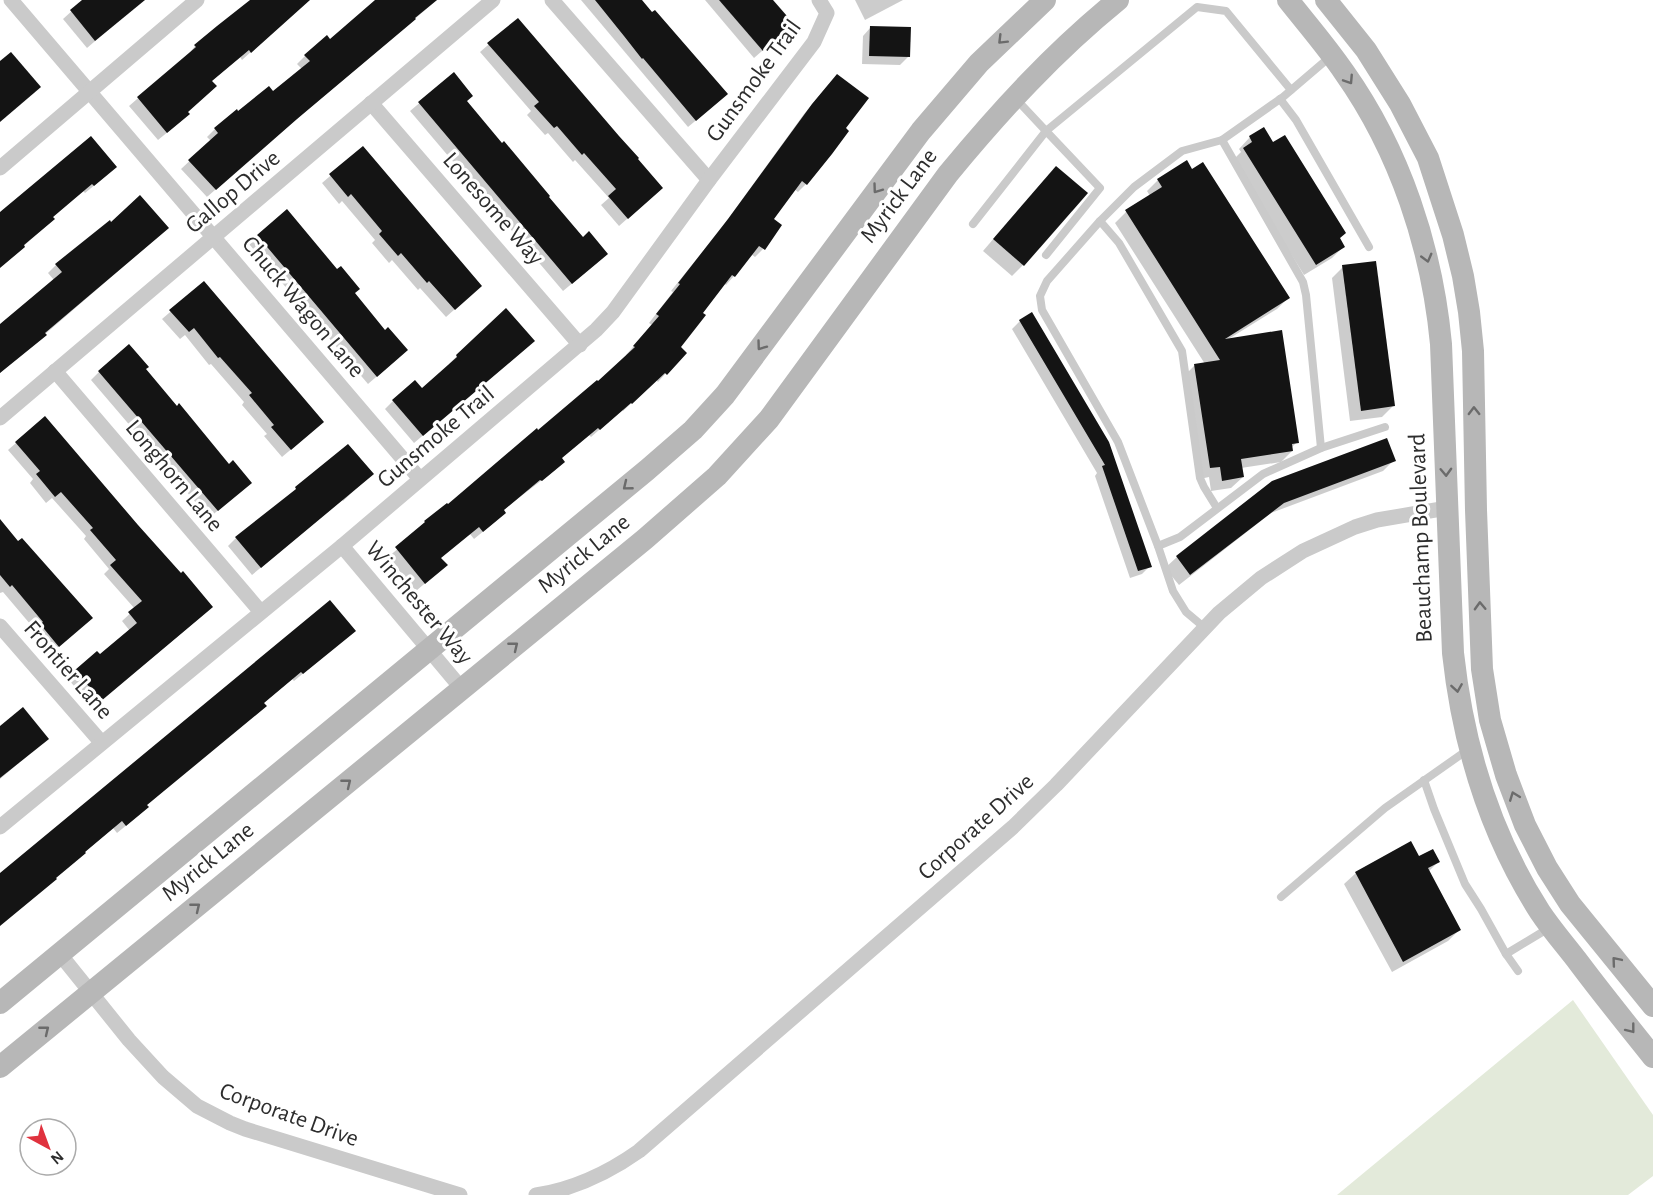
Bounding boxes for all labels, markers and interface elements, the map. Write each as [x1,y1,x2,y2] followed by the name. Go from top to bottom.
[702,16,806,146] street label: Gunsmoke Trail
[998,34,1009,44] one-way arrow
[1342,74,1354,84] one-way arrow
[856,145,942,247] street label: Myrick Lane
[181,146,285,238] street label: Gallop Drive
[438,148,548,270] street label: Lonesome Way
[873,183,884,194] one-way arrow
[237,232,369,382] street label: Chuck Wagon Lane
[1419,252,1432,262] one-way arrow
[757,340,768,351] one-way arrow
[373,381,499,493] street label: Gunsmoke Trail
[1468,406,1480,415] one-way arrow
[121,416,227,536] street label: Longhorn Lane
[1405,433,1437,643] street label: Beauchamp Boulevard
[1439,468,1452,477] one-way arrow
[623,479,634,490] one-way arrow
[533,510,635,598] street label: Myrick Lane
[361,537,477,669] street label: Winchester Way
[1474,601,1486,610] one-way arrow
[19,616,117,724] street label: Frontier Lane
[507,643,518,654] one-way arrow
[1451,683,1463,692] one-way arrow
[914,769,1038,885] street label: Corporate Drive
[340,779,351,790] one-way arrow
[1509,791,1521,802] one-way arrow
[157,818,259,906] street label: Myrick Lane
[189,903,200,914] one-way arrow
[1612,957,1623,968] one-way arrow
[1624,1023,1635,1034] one-way arrow
[39,1027,50,1038] one-way arrow
[216,1079,362,1151] street label: Corporate Drive
[18,1117,78,1177] north arrow
[48,1148,67,1167] text: N

